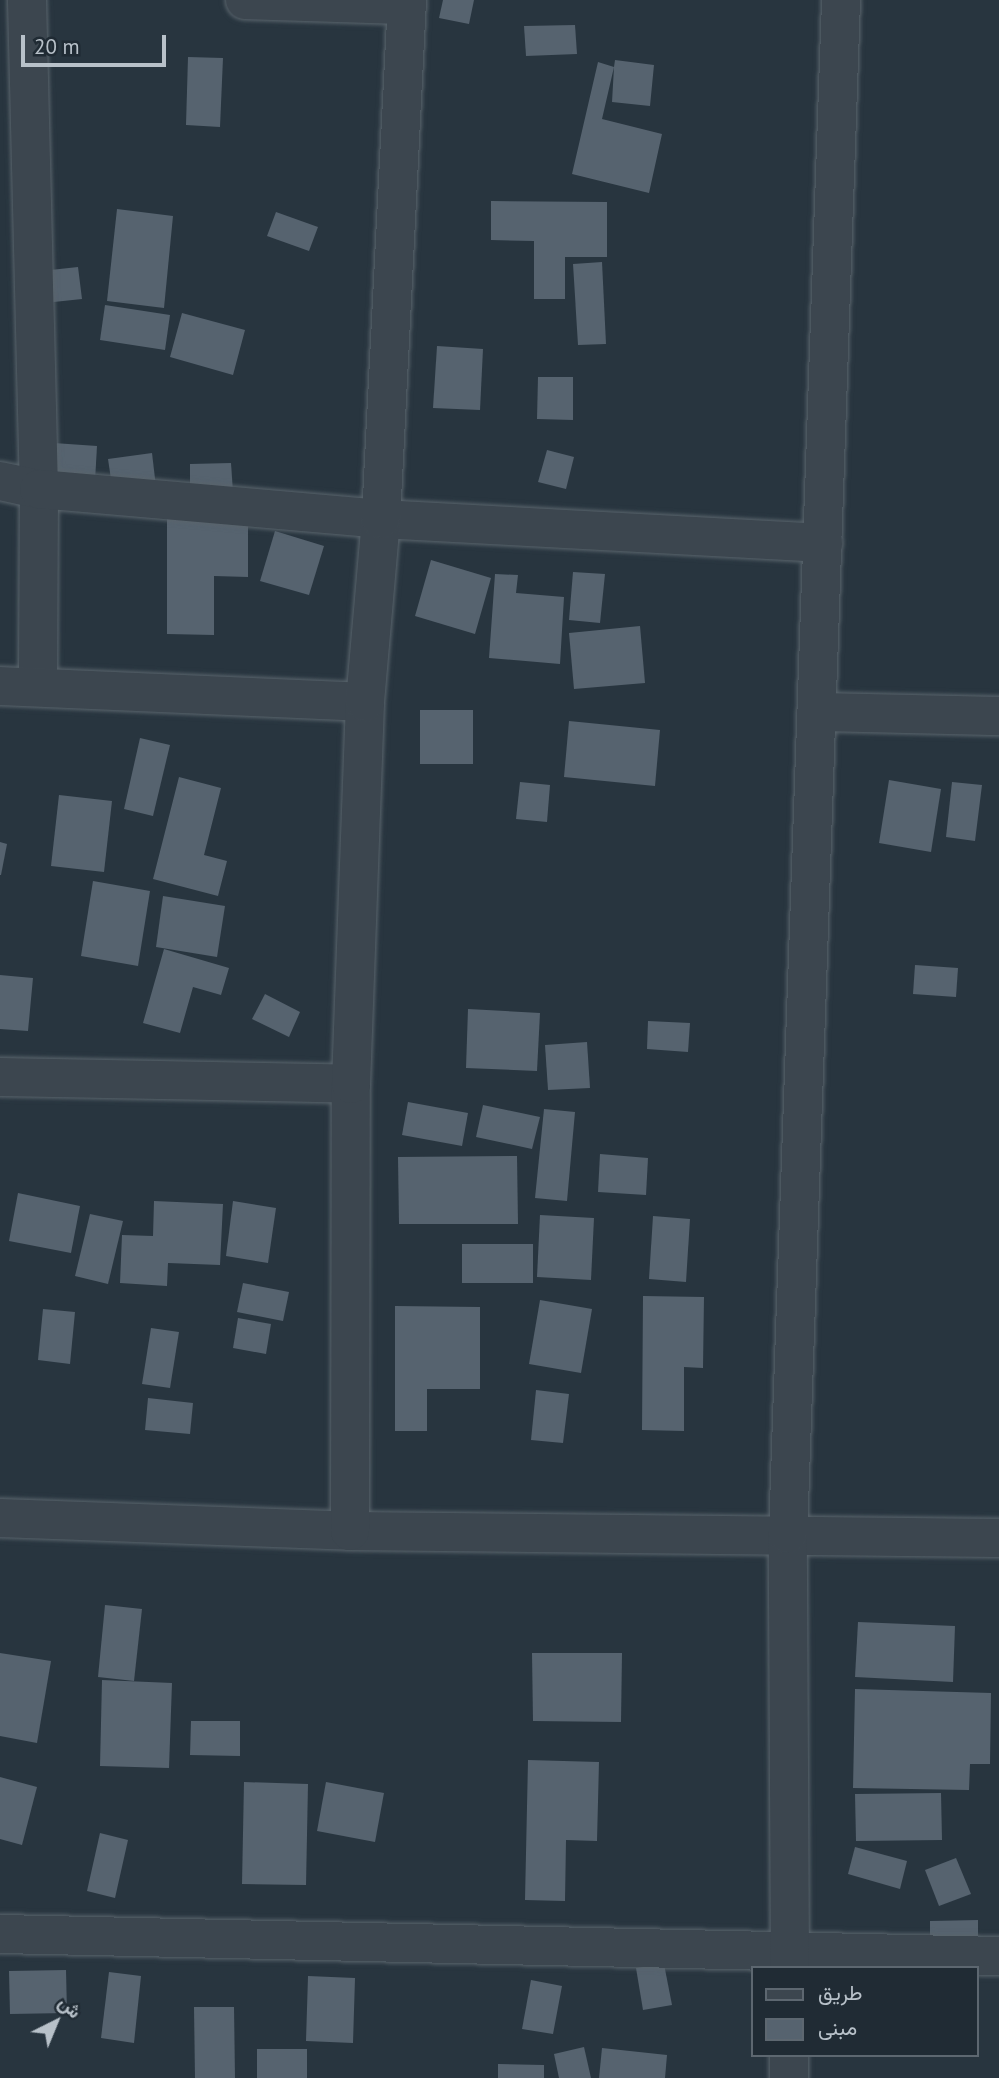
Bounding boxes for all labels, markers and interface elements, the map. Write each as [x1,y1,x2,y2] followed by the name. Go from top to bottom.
[24,21,170,65] scale bar
[34,33,80,60] text: 20 m
[750,1966,978,2057] legend
[818,1979,863,2006] text: طريق
[21,1987,91,2057] north arrow
[54,1990,87,2023] text: ش
[818,2014,857,2041] text: مبنى

